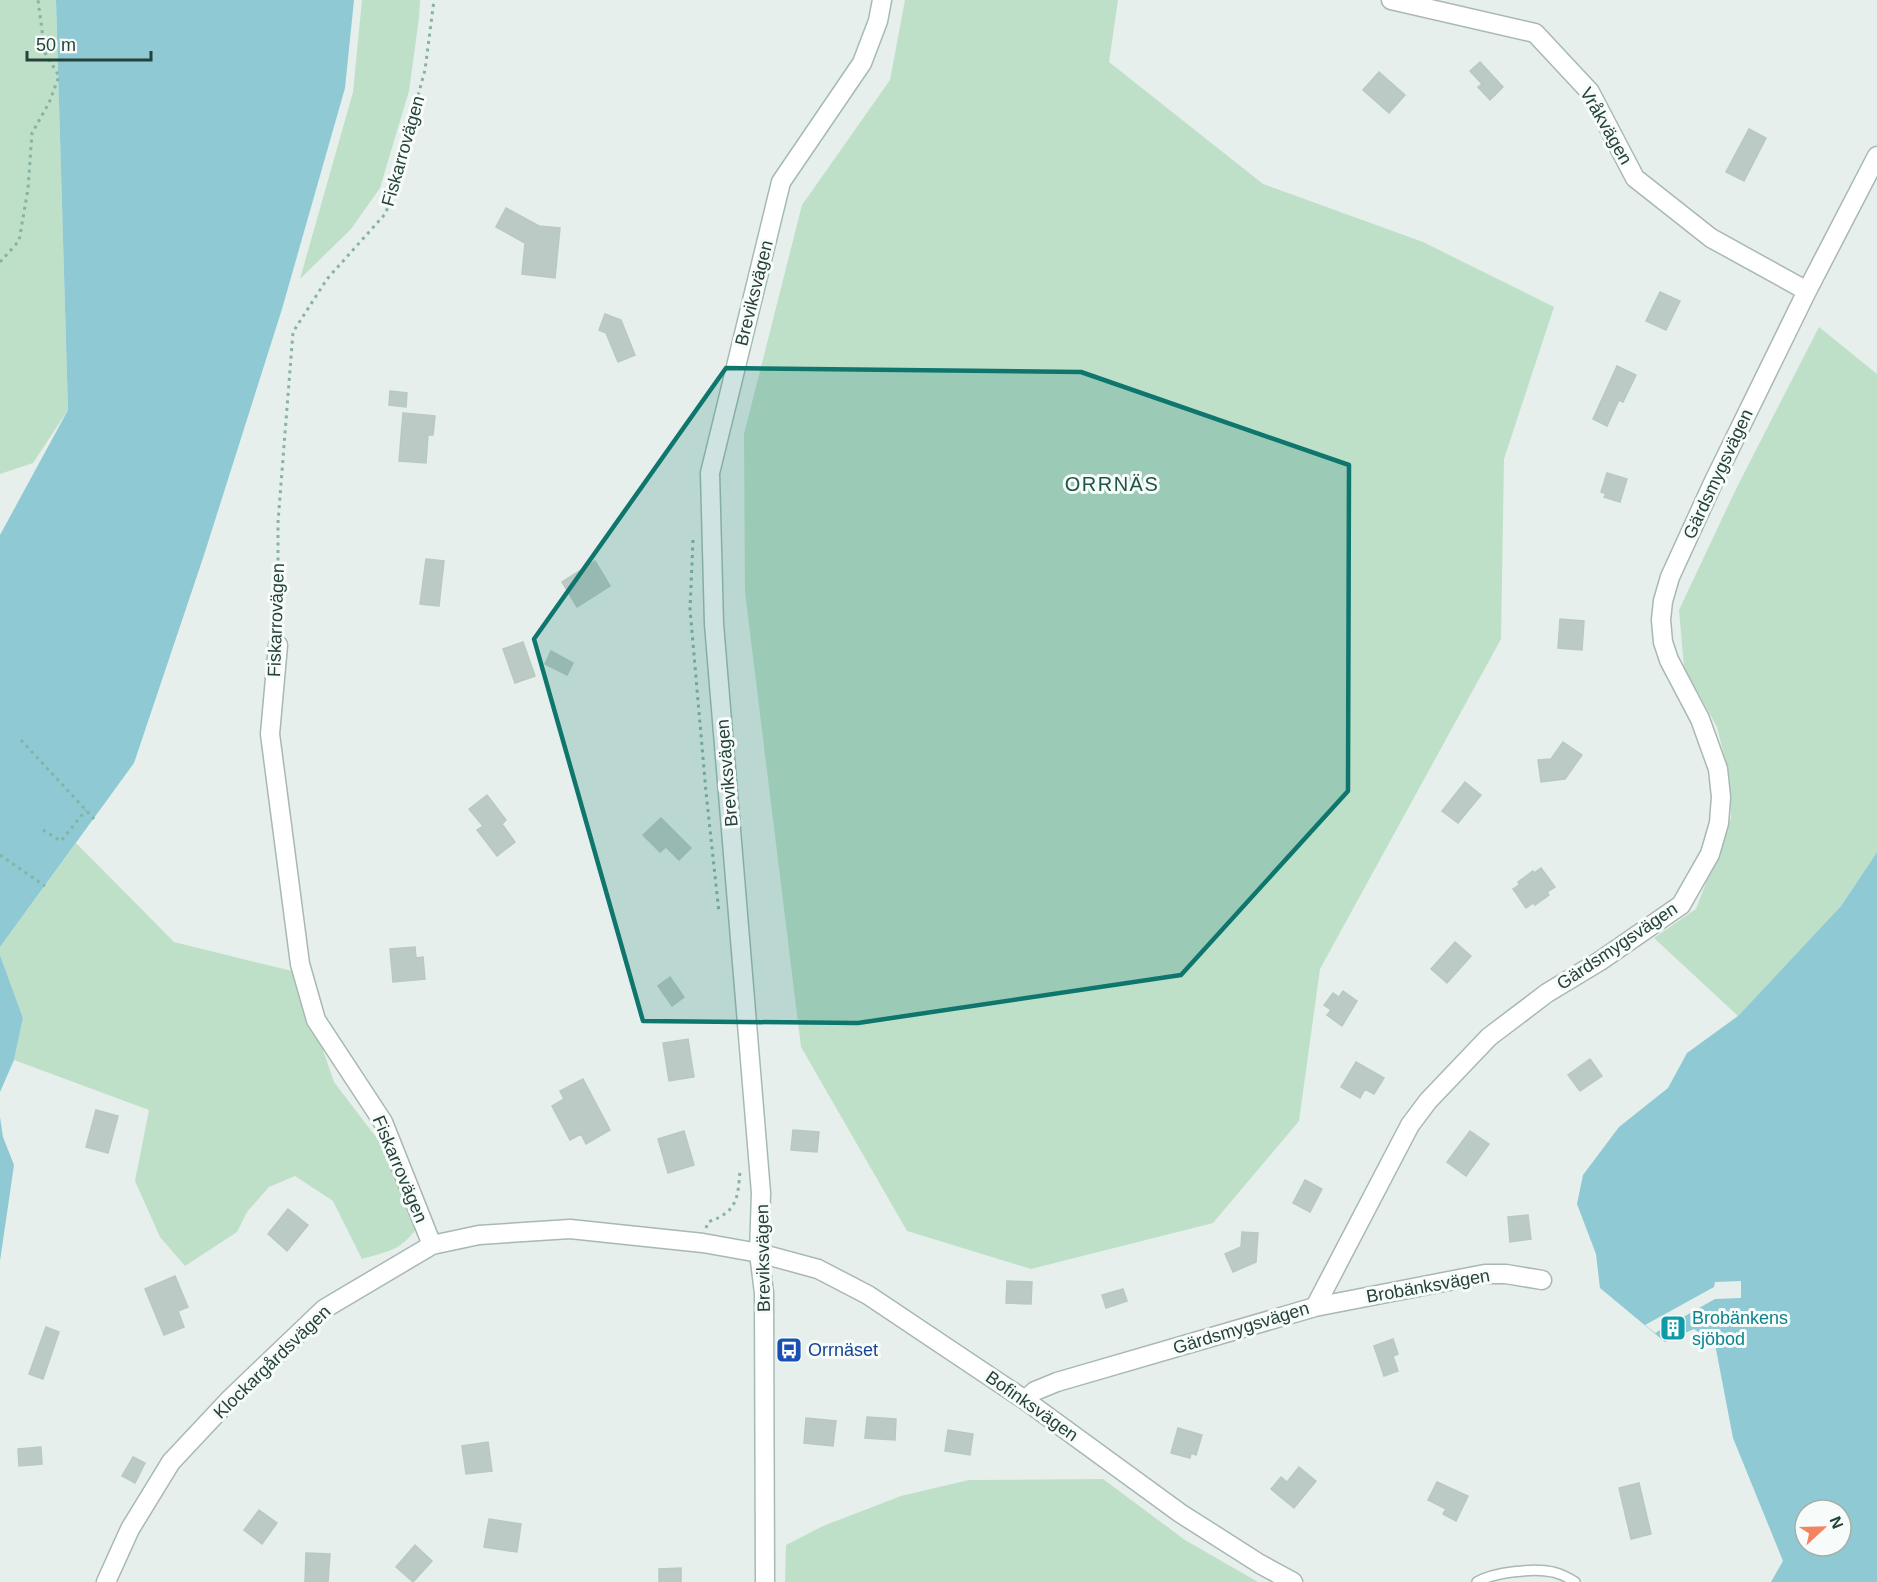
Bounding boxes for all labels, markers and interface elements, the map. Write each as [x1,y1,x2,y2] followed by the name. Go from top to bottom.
[27,24,152,62] scale bar
[36,35,76,55] text: 50 m
[1576,84,1636,168] street label: Vråkvägen
[378,93,428,209] street label: Fiskarrovägen
[731,238,777,348] street label: Breviksvägen
[1679,406,1757,542] street label: Gärdsmygsvägen
[1065,473,1159,495] district label: ORRNÄS
[264,563,288,677] street label: Fiskarrovägen
[712,718,742,828] street label: Breviksvägen
[1553,898,1681,994] street label: Gärdsmygsvägen
[369,1113,431,1225] street label: Fiskarrovägen
[752,1204,774,1312] street label: Breviksvägen
[1365,1265,1491,1307] street label: Brobänksvägen
[1171,1298,1311,1358] street label: Gärdsmygsvägen
[210,1301,334,1423] street label: Klockargårdsvägen
[1692,1308,1788,1349] place label: Brobänkens sjöbod
[1658,1313,1688,1343] building icon: Brobänkens sjöbod
[774,1335,804,1365] bus stop icon: Orrnäset
[808,1340,878,1360] place label: Orrnäset
[982,1367,1082,1445] street label: Bofinksvägen
[1793,1498,1853,1558] north arrow
[1826,1514,1846,1531] text: N

